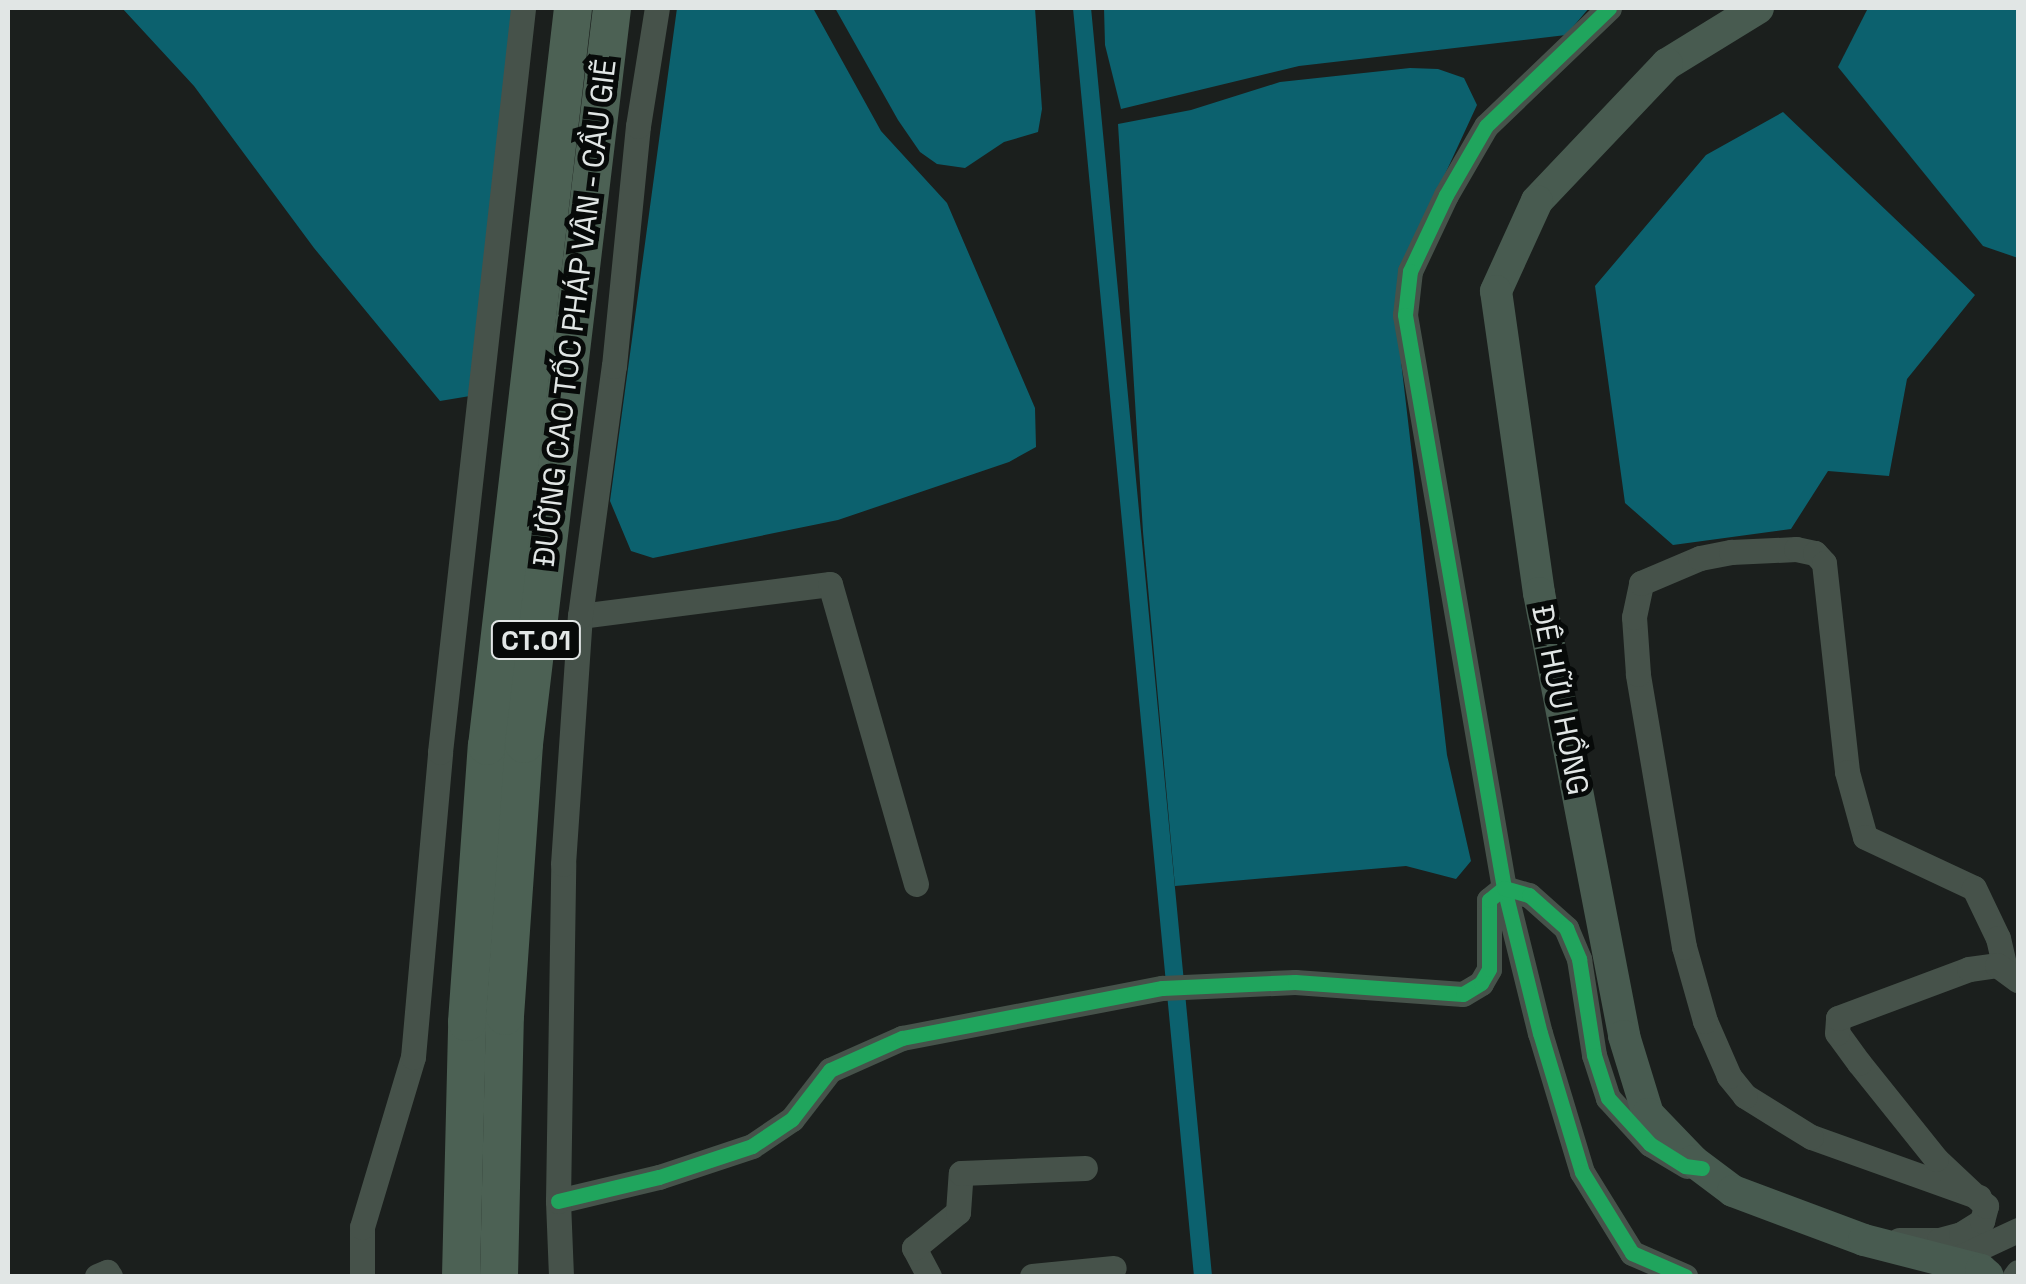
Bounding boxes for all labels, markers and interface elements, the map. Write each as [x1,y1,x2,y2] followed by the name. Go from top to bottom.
[526,56,624,570] street label: ĐƯỜNG CAO TỐC PHÁP VÂN - CẦU GIẼ
[1524,602,1596,798] street label: ĐÊ HỮU HỒNG
[488,617,584,663] road number: CT.01

